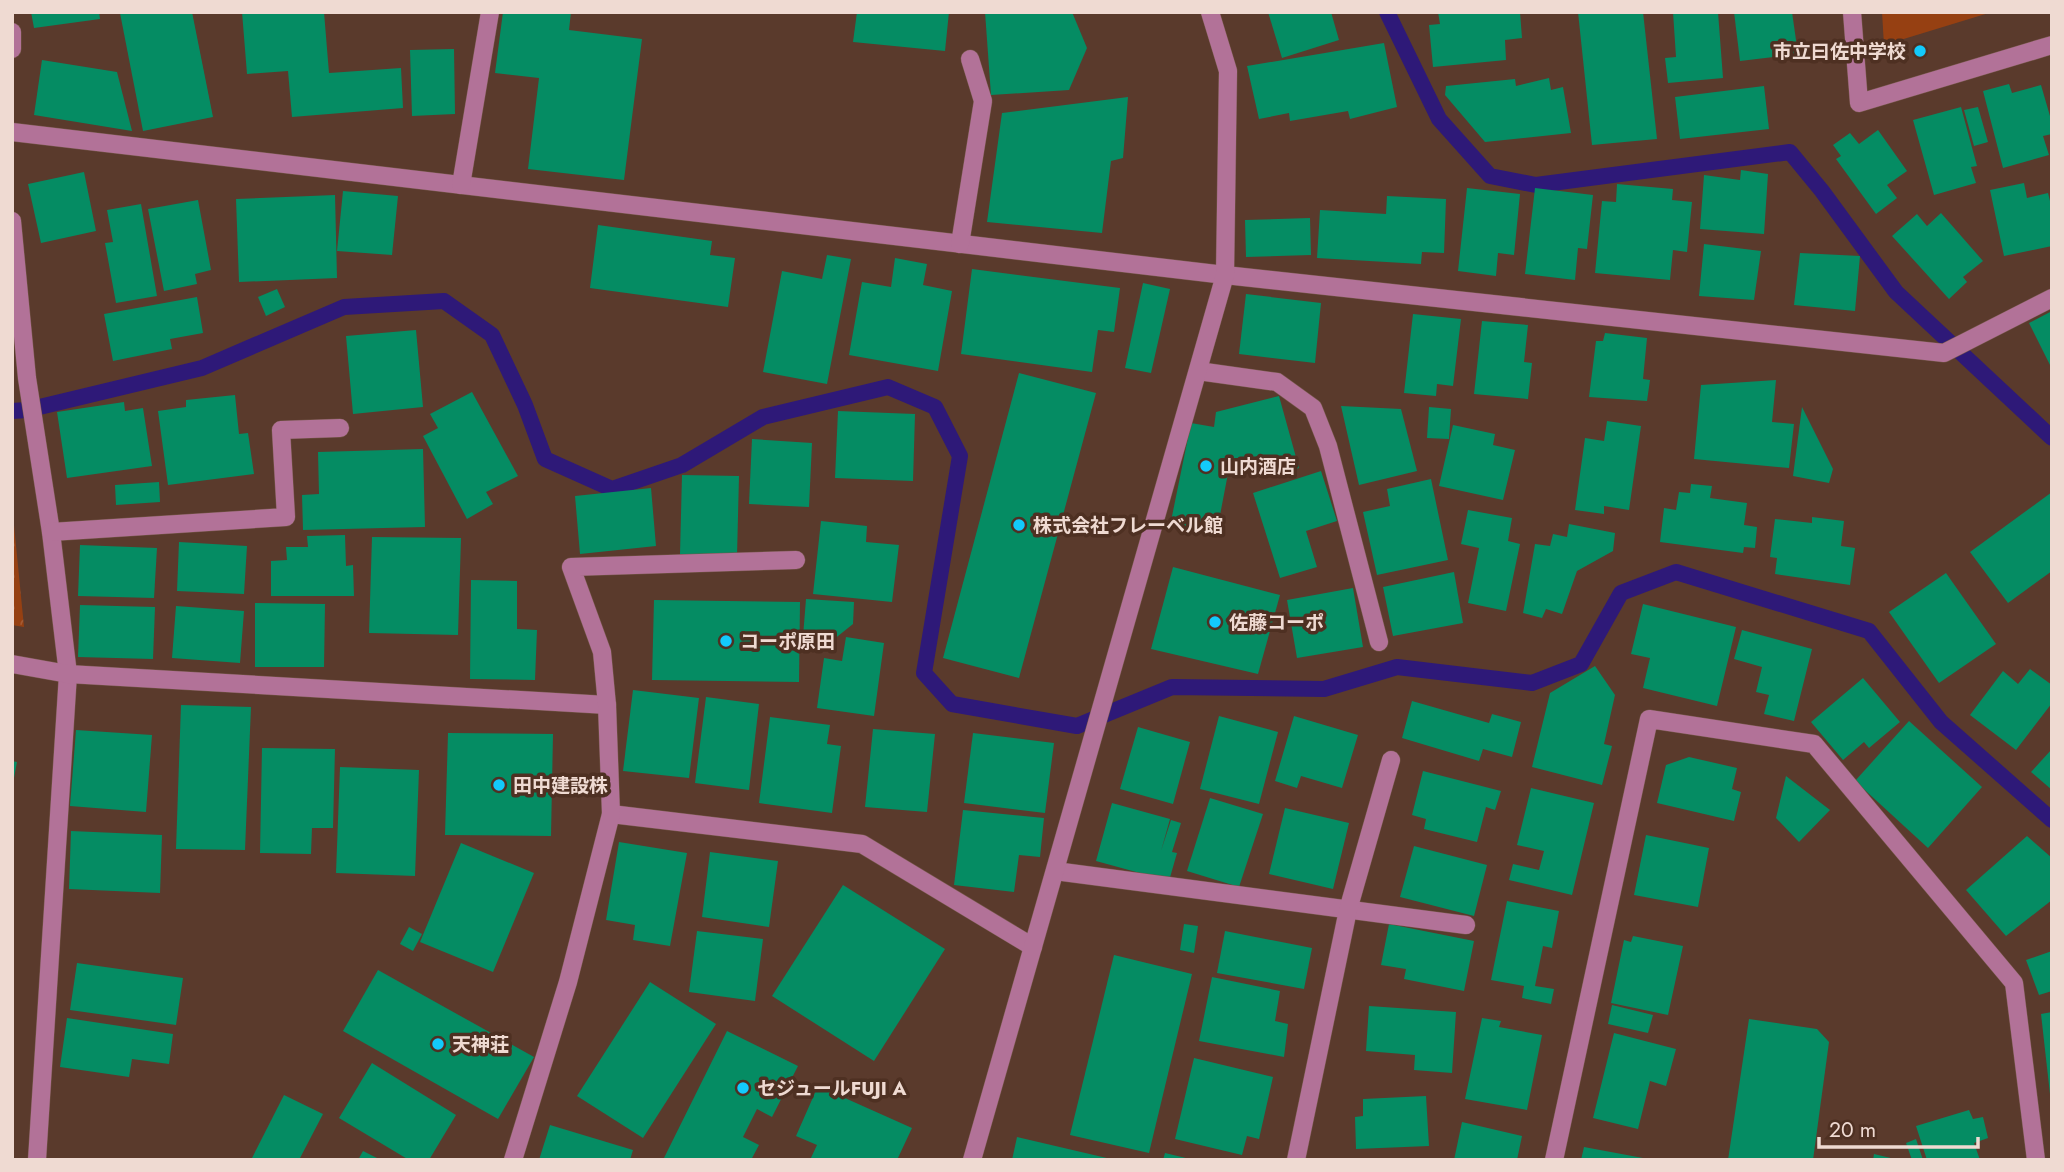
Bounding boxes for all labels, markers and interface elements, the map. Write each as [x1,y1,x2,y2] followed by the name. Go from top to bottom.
[1773,38,1906,65] place label: 市立曰佐中学校
[1912,43,1928,59] marker: 市立曰佐中学校
[1220,453,1296,480] place label: 山内酒店
[1198,458,1214,474] marker: 山内酒店
[1033,512,1223,539] place label: 株式会社フレーベル館
[1011,517,1027,533] marker: 株式会社フレーベル館
[1229,609,1324,636] place label: 佐藤コーポ
[1207,614,1223,630] marker: 佐藤コーポ
[740,628,835,655] place label: コーポ原田
[718,633,734,649] marker: コーポ原田
[513,772,608,799] place label: 田中建設株
[491,777,507,793] marker: 田中建設株
[452,1031,509,1058] place label: 天神荘
[430,1036,446,1052] marker: 天神荘
[757,1075,907,1102] place label: セジュールFUJI A
[735,1080,751,1096] marker: セジュールFUJI A
[1819,1106,1978,1150] scale bar
[1829,1115,1876,1145] text: 20 m

